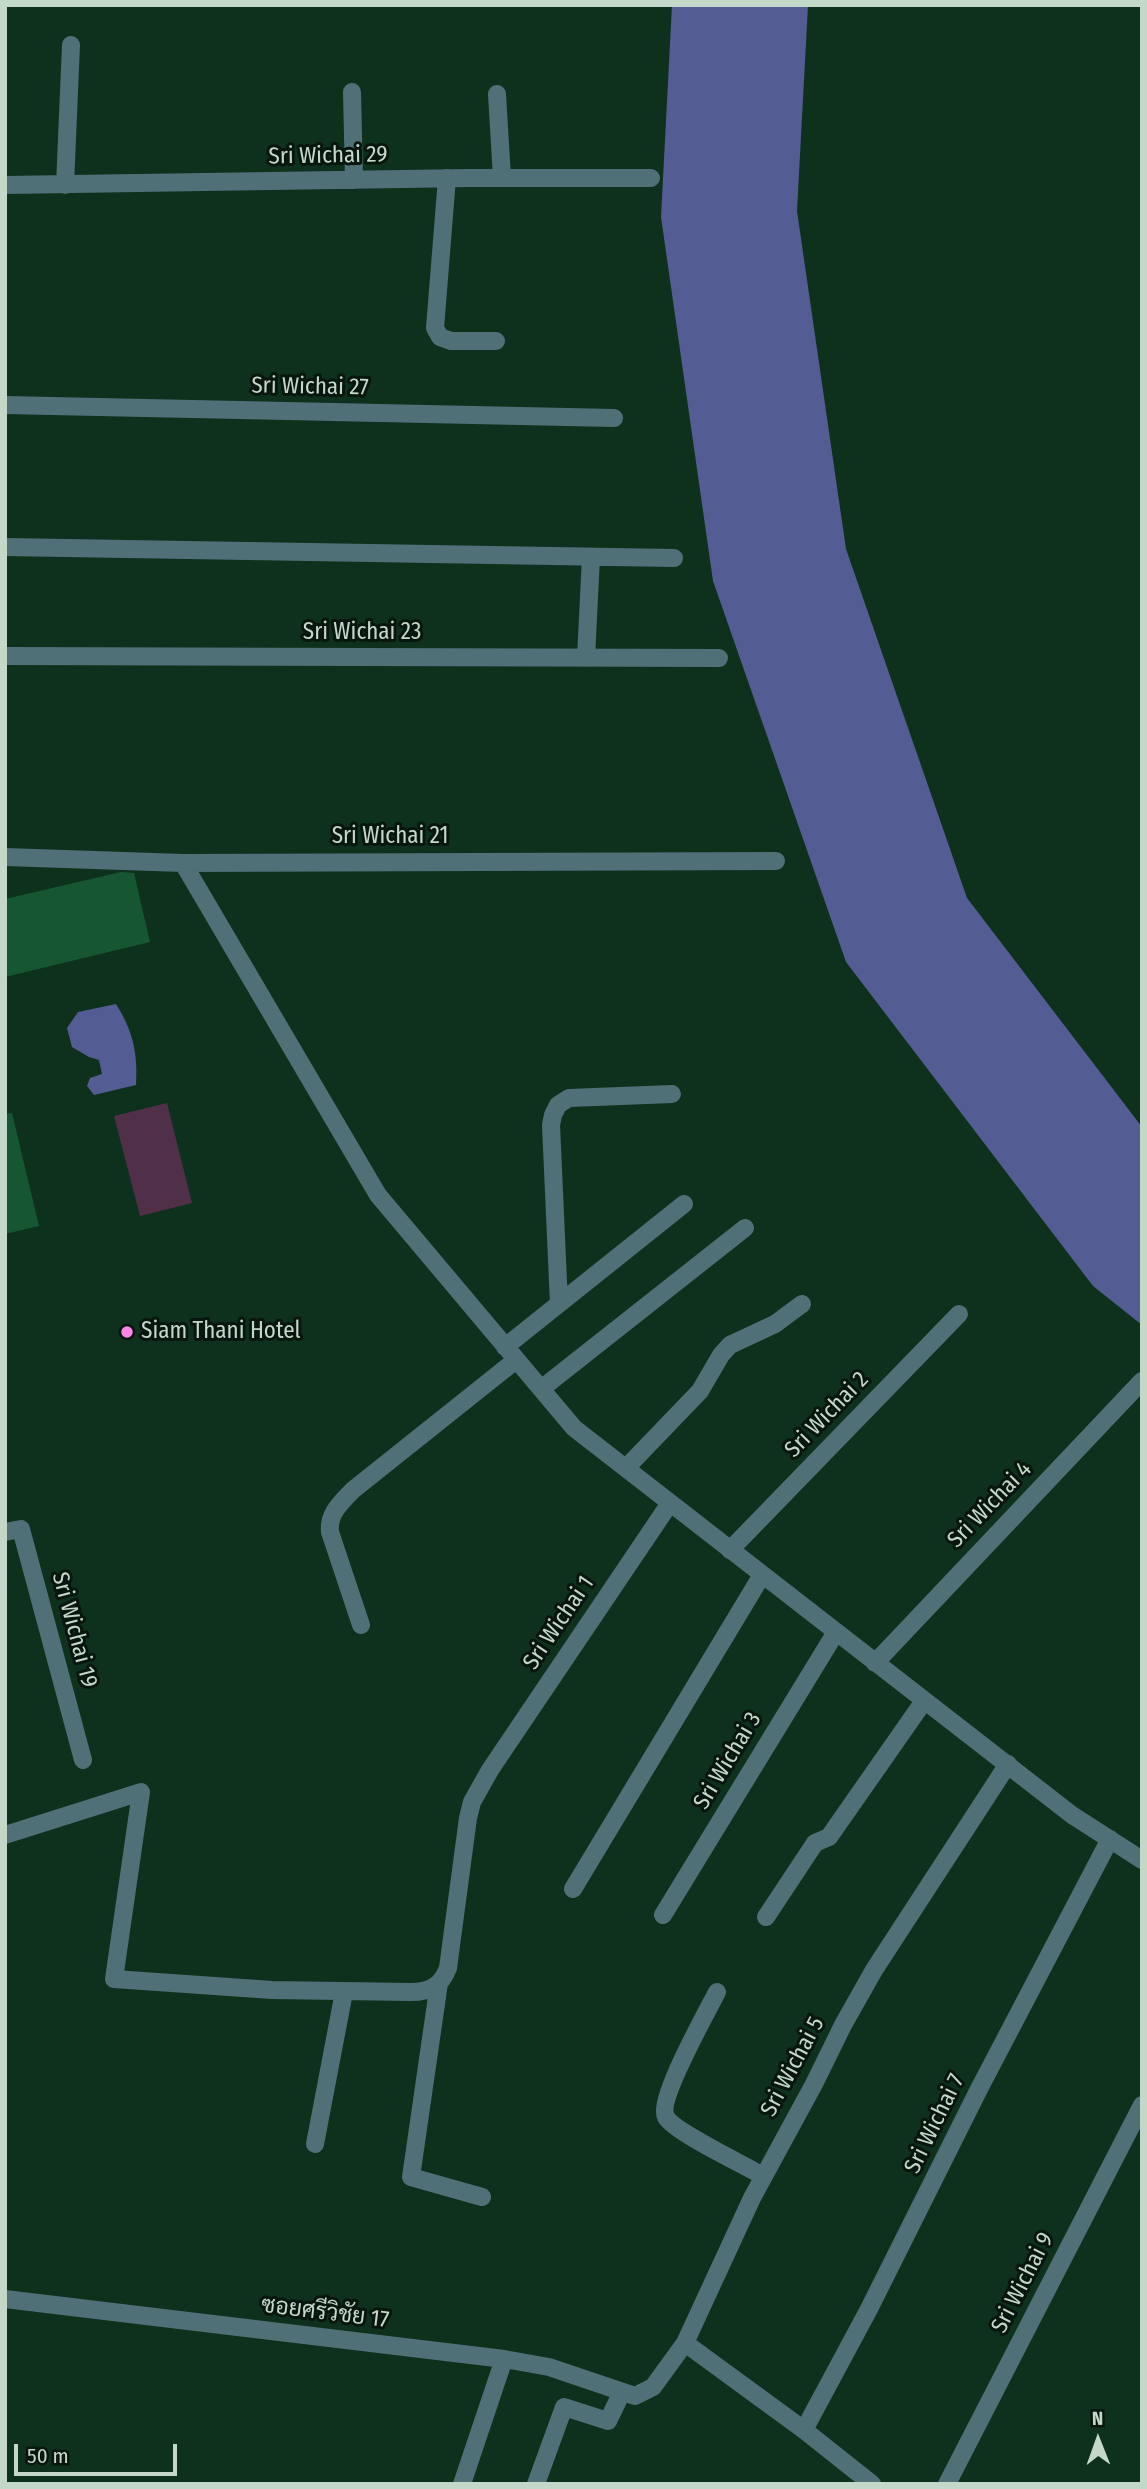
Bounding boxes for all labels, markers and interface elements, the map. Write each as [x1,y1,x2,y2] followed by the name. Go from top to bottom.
[268,141,388,171] street label: Sri Wichai 29
[251,372,369,402] street label: Sri Wichai 27
[303,619,421,647] street label: Sri Wichai 23
[332,823,448,851] street label: Sri Wichai 21
[141,1318,301,1346] place label: Siam Thani Hotel
[119,1324,135,1340] marker: Siam Thani Hotel
[779,1366,875,1464] street label: Sri Wichai 2
[942,1456,1038,1554] street label: Sri Wichai 4
[45,1569,103,1691] street label: Sri Wichai 19
[518,1571,600,1675] street label: Sri Wichai 1
[688,1707,768,1815] street label: Sri Wichai 3
[755,2013,831,2121] street label: Sri Wichai 5
[899,2070,971,2178] street label: Sri Wichai 7
[986,2228,1060,2338] street label: Sri Wichai 9
[260,2291,390,2335] street label: ซอยศรีวิชัย 17
[1063,2405,1133,2475] north arrow
[1092,2407,1104,2430] text: N
[18,2430,180,2474] scale bar
[27,2443,69,2469] text: 50 m

